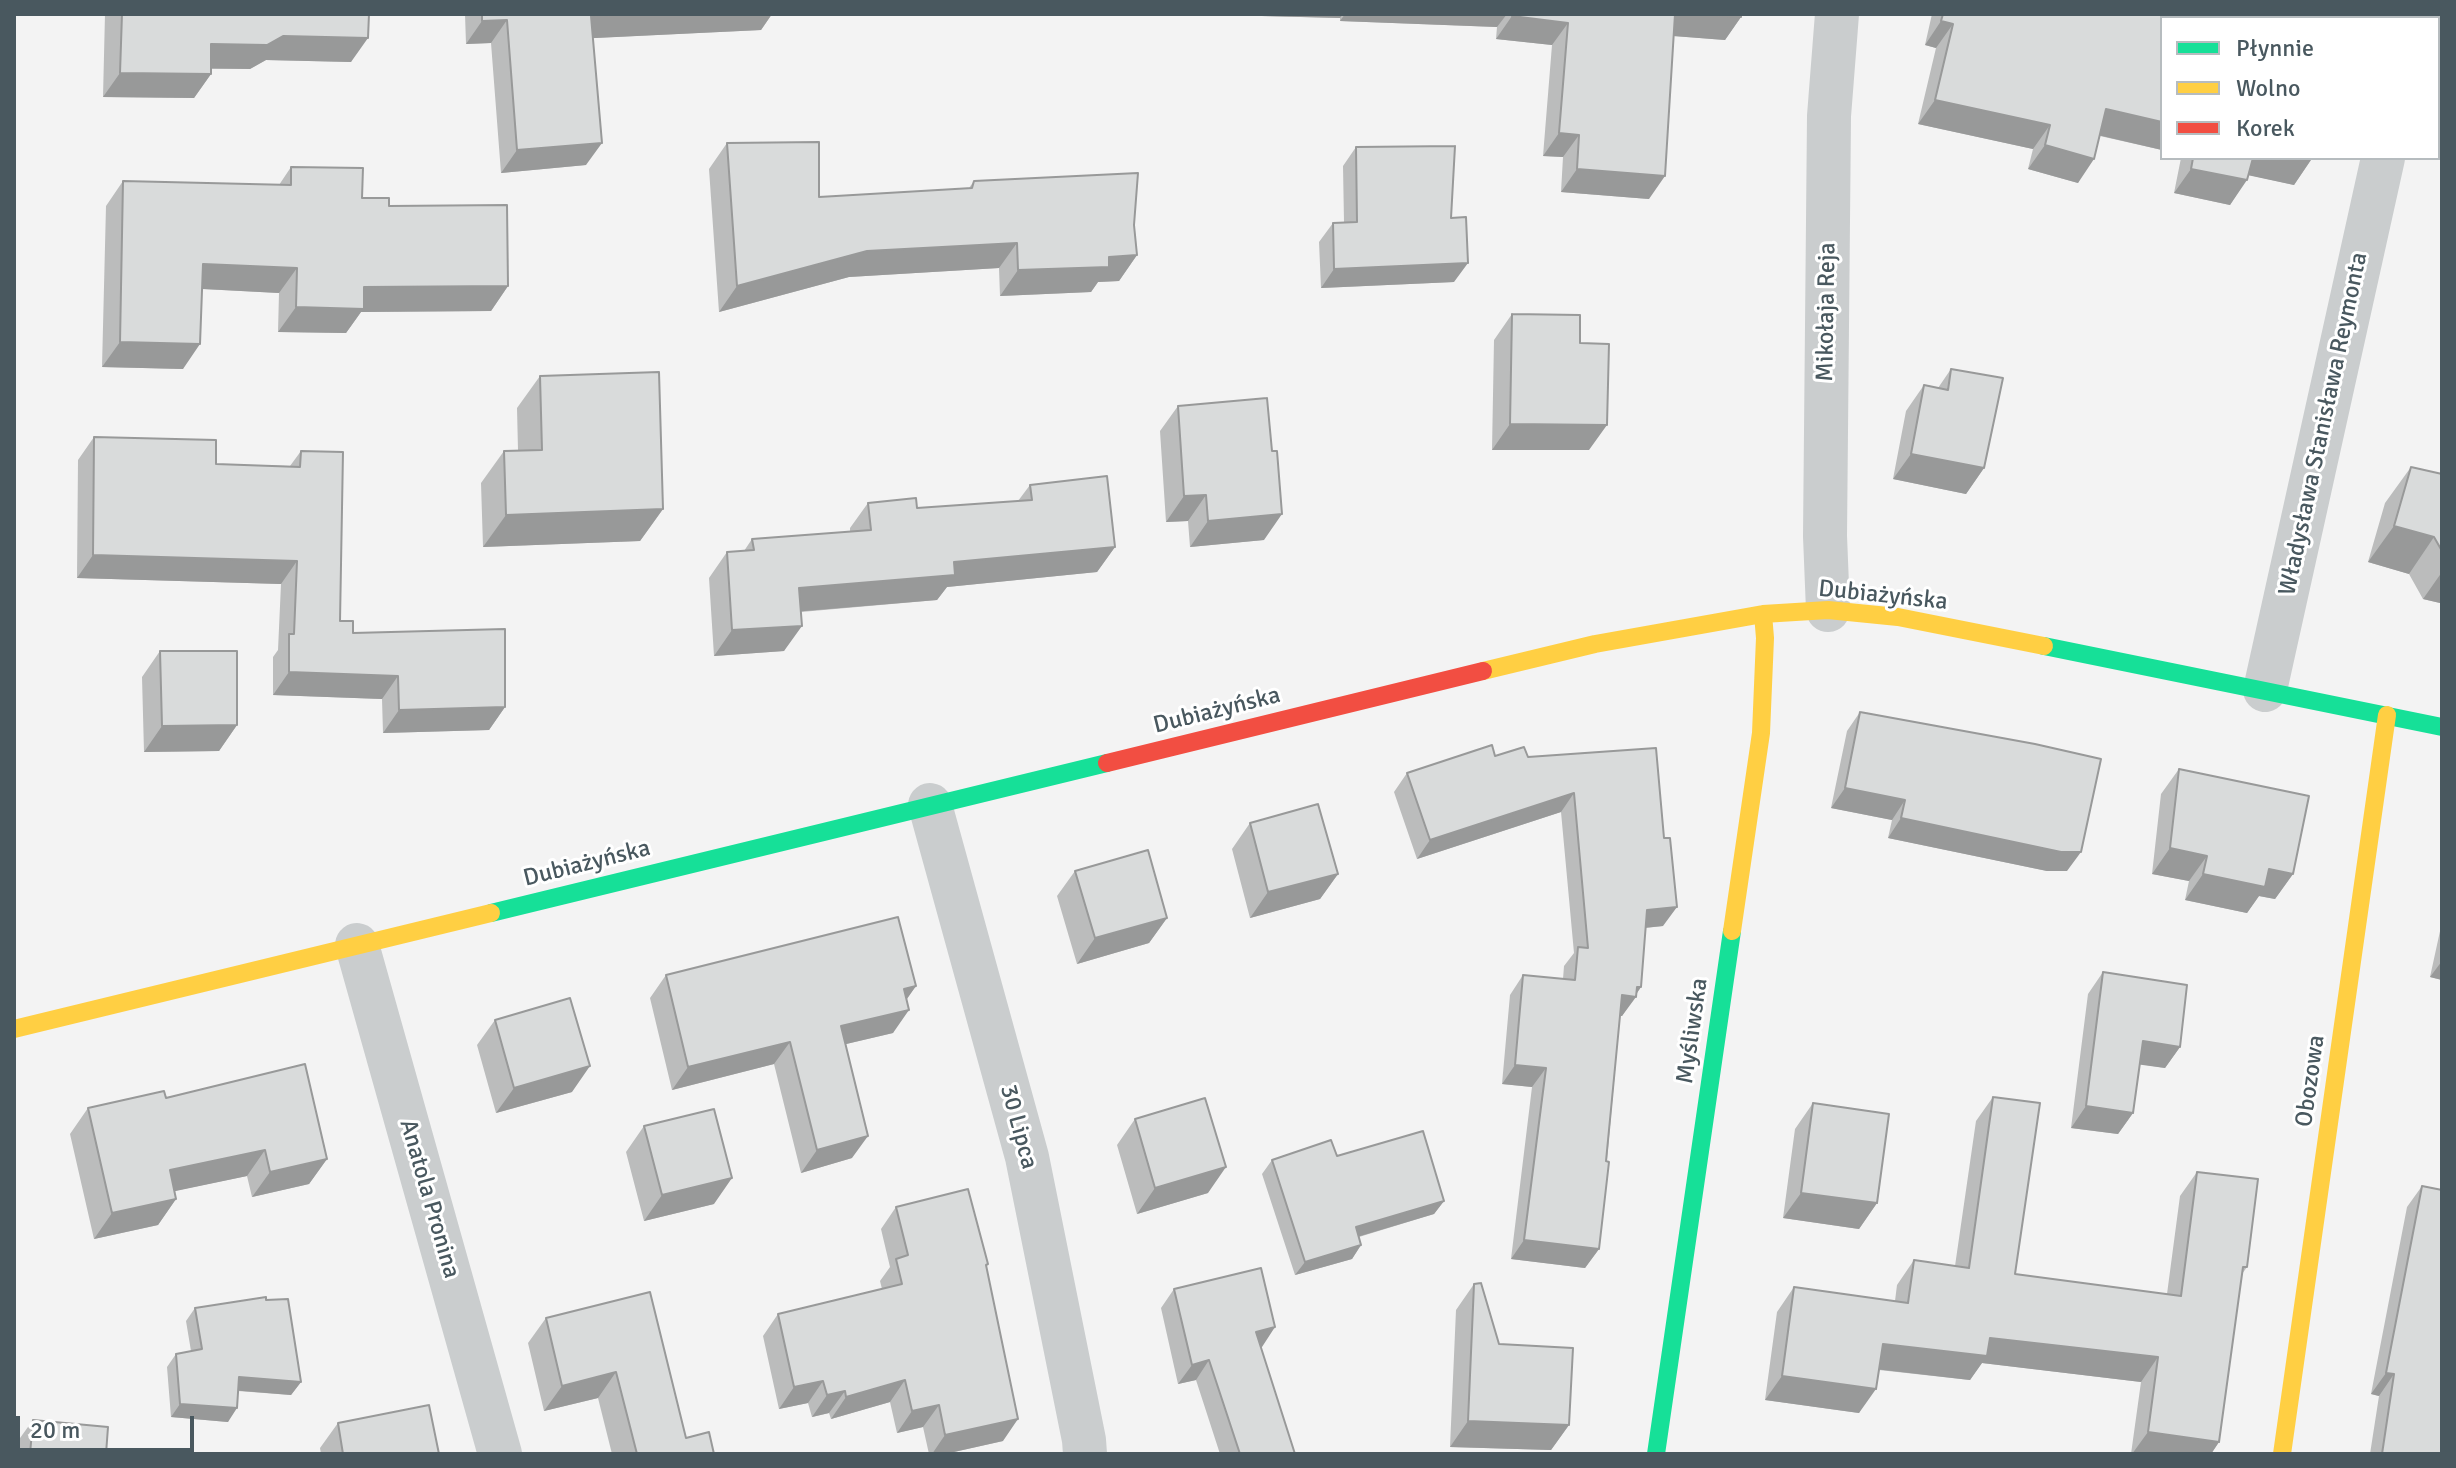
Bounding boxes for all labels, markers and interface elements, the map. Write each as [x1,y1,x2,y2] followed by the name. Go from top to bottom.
[2160,16,2440,160] legend
[2236,33,2314,63] text: Płynnie
[2236,73,2301,103] text: Wolno
[2236,113,2295,143] text: Korek
[1811,242,1843,382] street label: Mikołaja Reja
[2274,250,2374,598] street label: Władysława Stanisława Reymonta
[1817,575,1949,617] street label: Dubiażyńska
[1151,681,1283,741] street label: Dubiażyńska
[521,834,653,894] street label: Dubiażyńska
[1671,976,1715,1086] street label: Myśliwska
[2290,1033,2332,1129] street label: Obozowa
[993,1082,1043,1172] street label: 30 Lipca
[393,1116,465,1282] street label: Anatola Pronina
[20,1400,198,1450] scale bar
[30,1415,80,1445] text: 20 m

